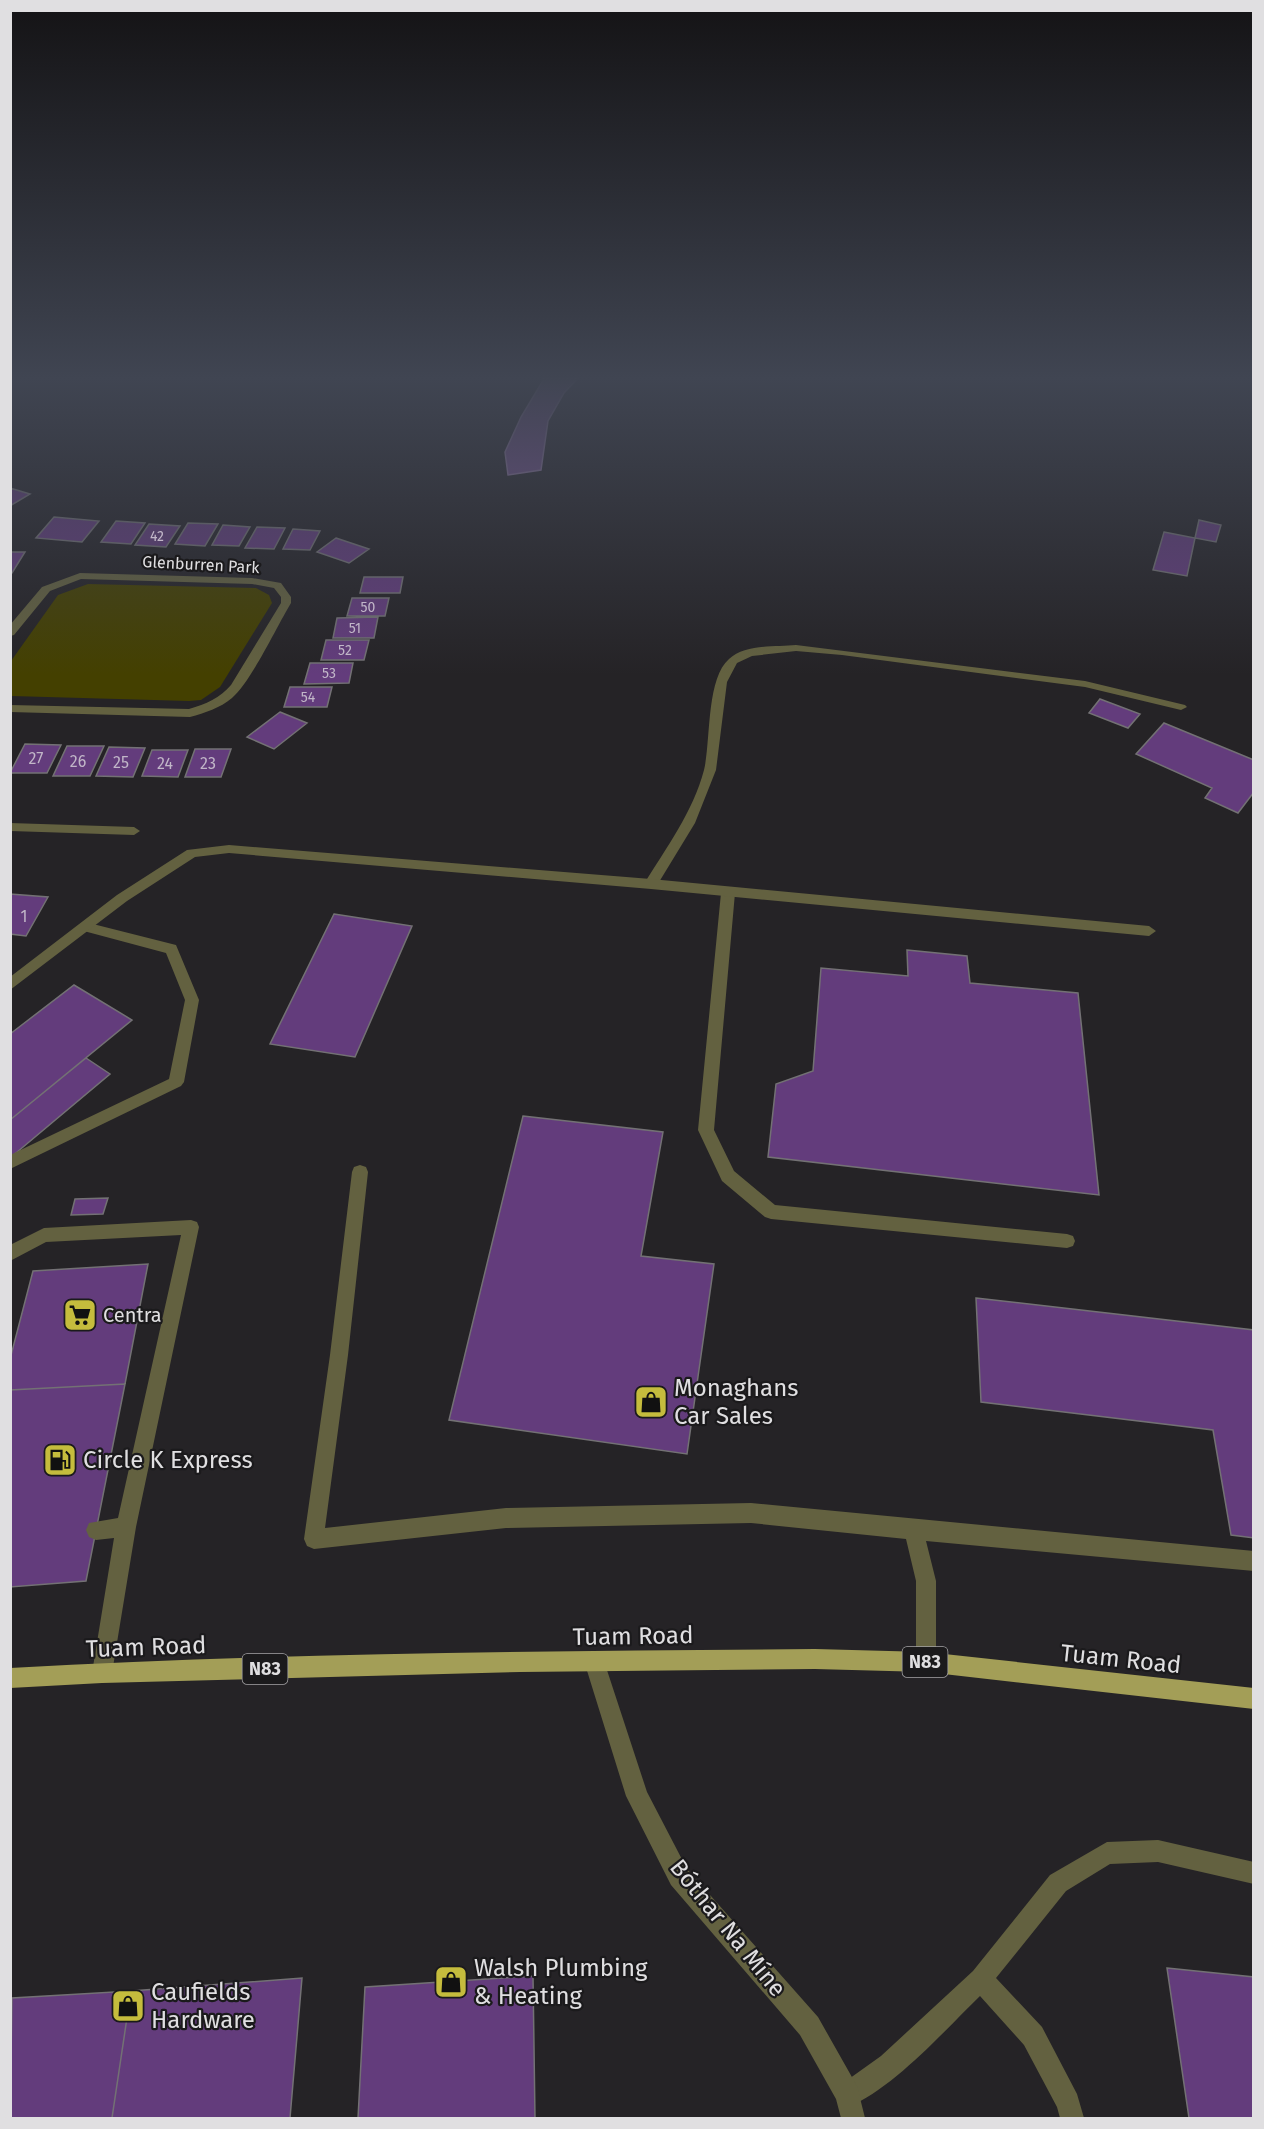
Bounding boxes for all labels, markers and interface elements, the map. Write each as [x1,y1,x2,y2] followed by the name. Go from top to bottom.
[150,528,164,545] house number: 42
[142,552,261,577] street label: Glenburren Park
[361,599,376,616] house number: 50
[349,620,361,637] house number: 51
[338,642,352,659] house number: 52
[322,665,336,682] house number: 53
[301,689,316,706] house number: 54
[29,749,43,768] house number: 27
[70,752,86,771] house number: 26
[113,753,129,772] house number: 25
[157,754,173,773] house number: 24
[200,754,216,773] house number: 23
[21,907,27,926] house number: 1
[62,1297,98,1333] supermarket icon: Centra
[103,1303,162,1327] place label: Centra
[674,1374,798,1430] place label: Monaghans Car Sales
[633,1384,669,1420] shop icon: Monaghans Car Sales
[42,1442,78,1478] fuel station icon: Circle K Express
[83,1446,253,1474] place label: Circle K Express
[572,1621,694,1651] street label: Tuam Road
[85,1631,207,1663] street label: Tuam Road
[1059,1639,1183,1679] street label: Tuam Road
[902,1647,948,1677] road number: N83
[242,1654,288,1684] road number: N83
[664,1854,792,2002] street label: Bóthar Na Míne
[474,1954,648,2010] place label: Walsh Plumbing & Heating
[433,1964,469,2000] shop icon: Walsh Plumbing & Heating
[151,1978,255,2034] place label: Caufields Hardware
[110,1988,146,2024] shop icon: Caufields Hardware

